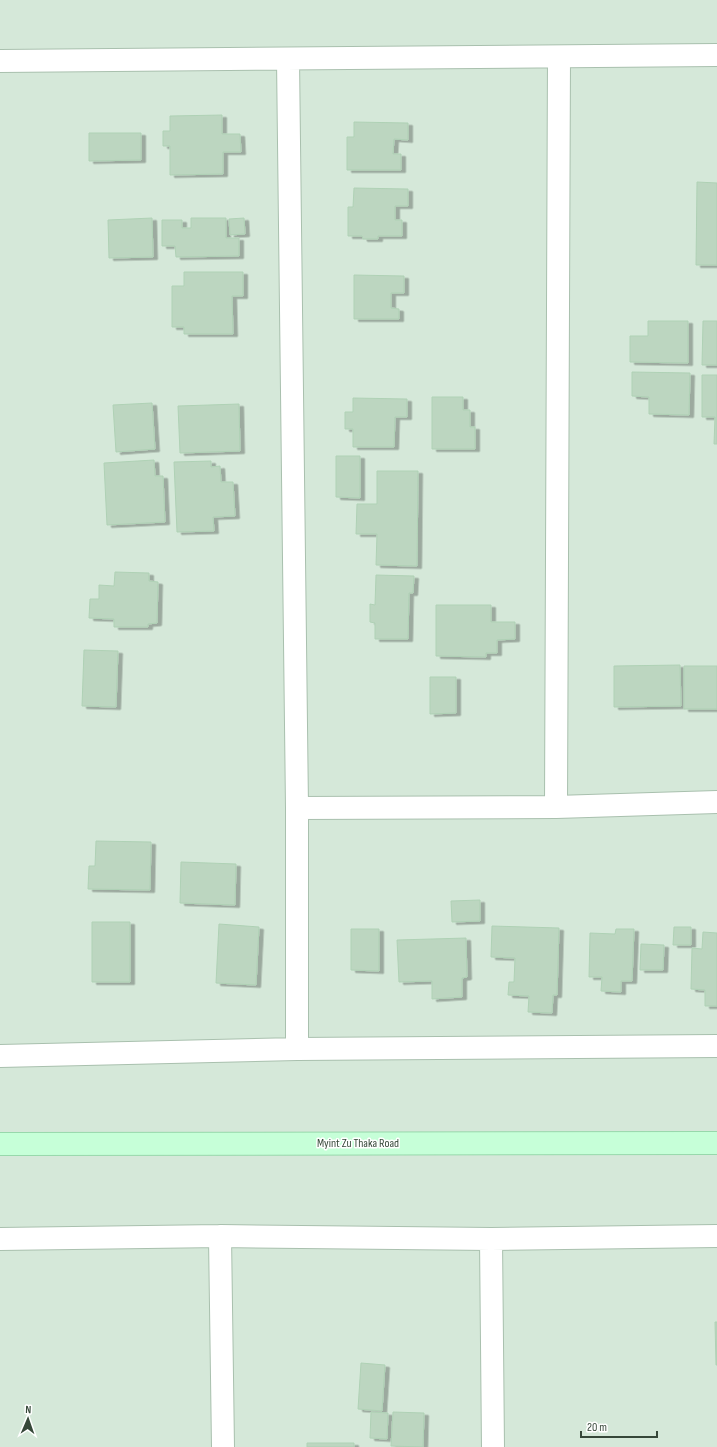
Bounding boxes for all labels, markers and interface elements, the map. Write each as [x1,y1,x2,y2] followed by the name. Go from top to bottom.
[317,1136,399,1151] street label: Myint Zu Thaka Road
[8,1399,48,1439] north arrow
[25,1403,32,1416] text: N
[581,1413,657,1439] scale bar
[587,1420,607,1435] text: 20 m

